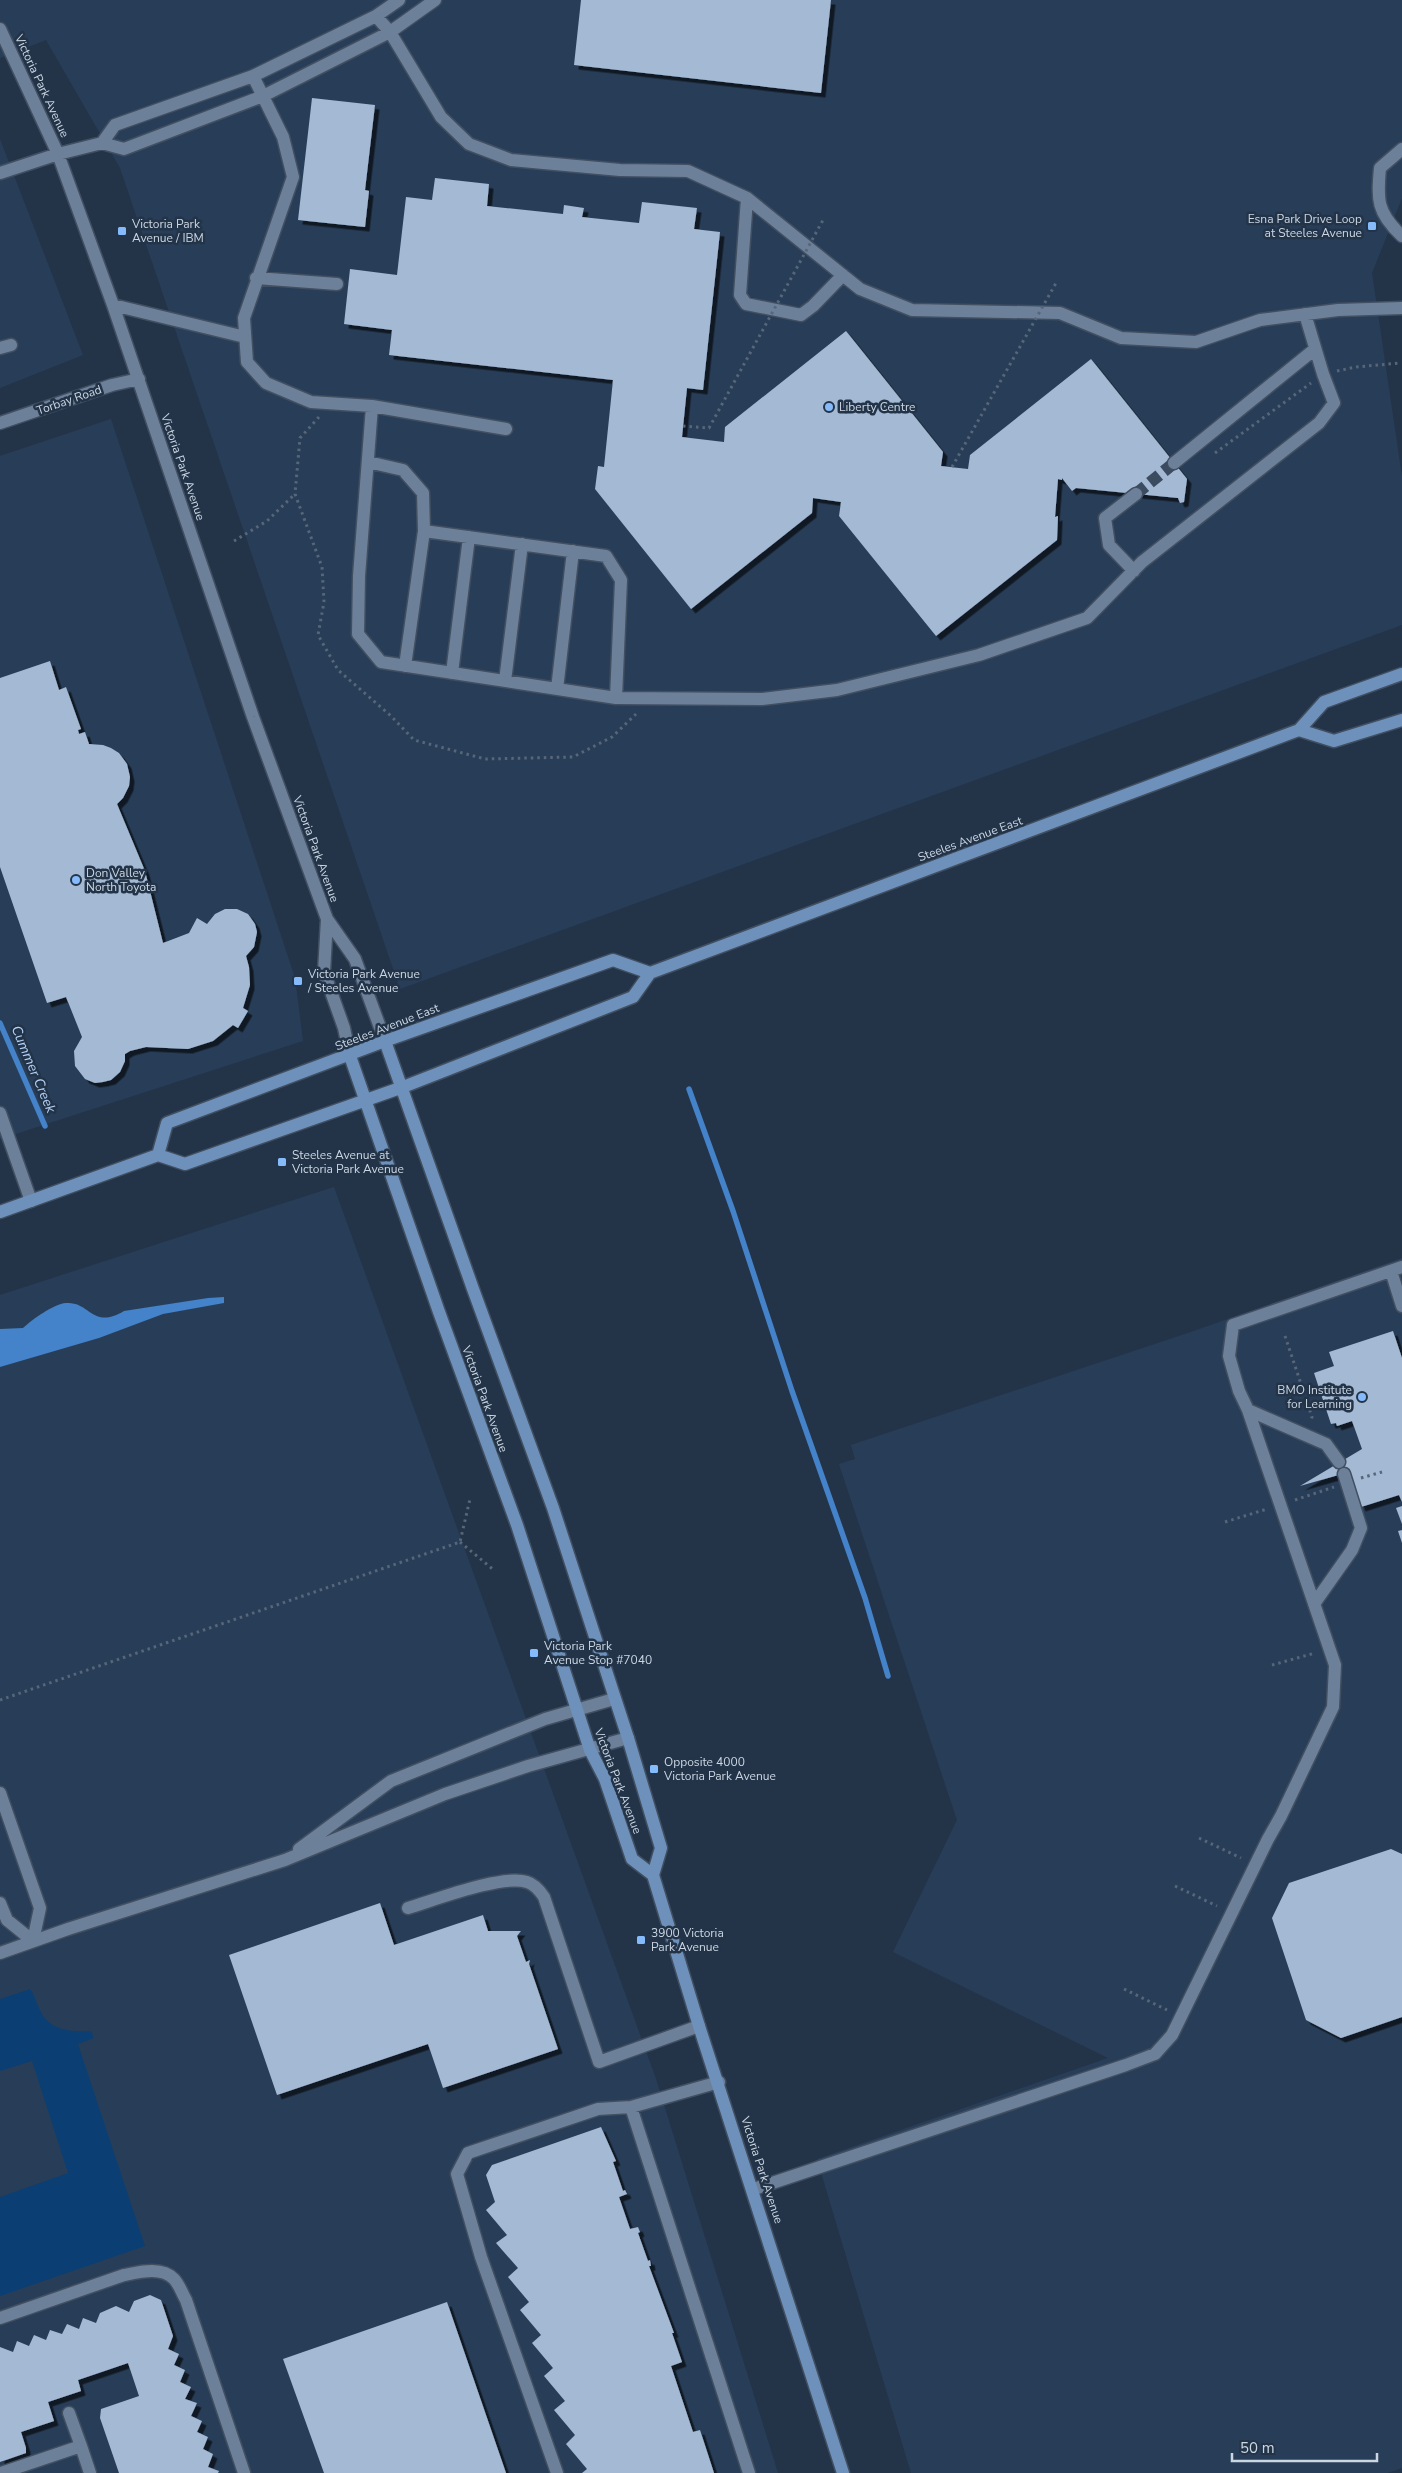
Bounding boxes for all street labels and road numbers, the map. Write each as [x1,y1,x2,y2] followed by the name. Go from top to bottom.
[11,31,73,140] street label: Victoria Park Avenue
[34,381,104,419] street label: Torbay Road
[157,411,209,522] street label: Victoria Park Avenue
[289,793,343,904] street label: Victoria Park Avenue
[916,812,1025,865] street label: Steeles Avenue East
[333,1000,442,1054] street label: Steeles Avenue East
[458,1343,512,1454] street label: Victoria Park Avenue
[590,1725,646,1836] street label: Victoria Park Avenue
[737,2113,787,2226] street label: Victoria Park Avenue

